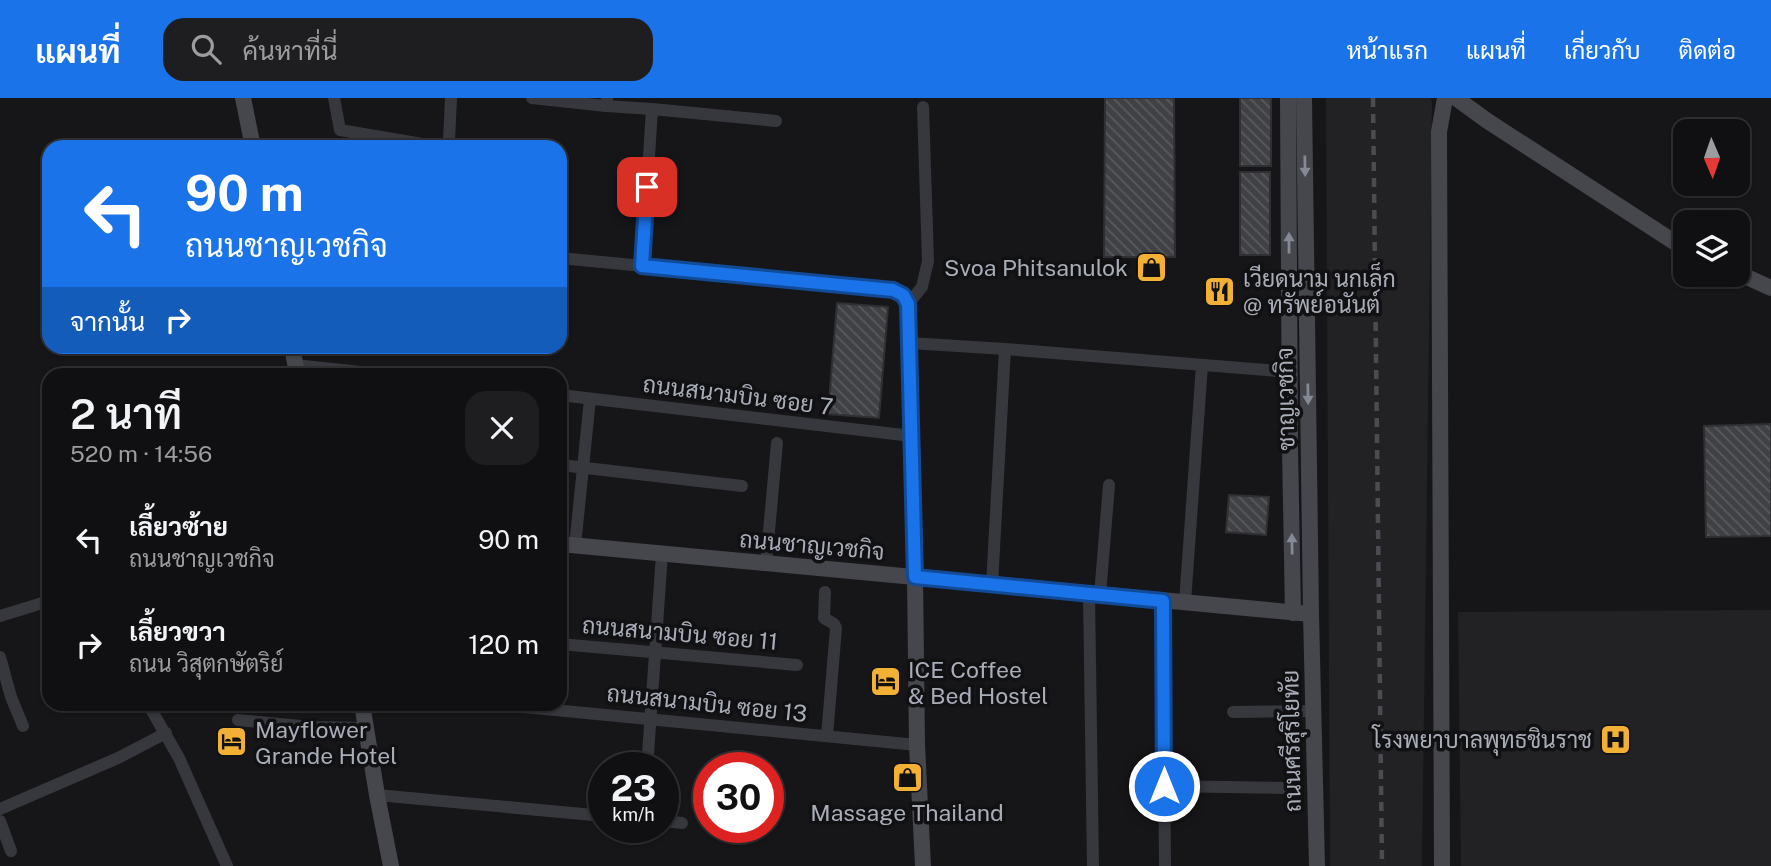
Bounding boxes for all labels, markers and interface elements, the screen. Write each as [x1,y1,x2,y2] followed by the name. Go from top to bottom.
[163,18,653,81] search box
[187,30,225,68] icon: search
[35,32,121,70] text: แผนที่
[243,35,338,66] text: ค้นหาที่นี่
[1347,36,1428,64] text: หน้าแรก
[1466,36,1526,64] text: แผนที่
[1564,36,1641,64] text: เกี่ยวกับ
[1679,36,1736,64] text: ติดต่อ
[1673,119,1750,196] north arrow
[1673,119,1750,287] map controls
[1299,155,1311,177] one-way arrow
[617,157,677,217] pin
[185,164,304,222] text: 90 m
[70,168,161,259] icon: left
[628,168,666,206] icon: arrive
[1673,210,1750,287] button: layers
[185,227,388,264] text: ถนนชาญเวชกิจ
[1283,232,1295,254] one-way arrow
[1134,250,1168,284] shop icon: Svoa Phitsanulok
[944,254,1128,281] place label: Svoa Phitsanulok
[1243,262,1396,318] place label: เวียดนาม นกเล็ก @ ทรัพย์อนันต์
[1203,274,1237,308] restaurant icon: เวียดนาม นกเล็ก @ ทรัพย์อนันต์
[159,301,197,339] icon: right
[70,306,145,337] text: จากนั้น
[1271,347,1300,451] street label: ชาญเวชกิจ
[641,370,835,420] street label: ถนนสนามบิน ซอย 7
[1302,383,1314,405] one-way arrow
[70,389,182,438] text: 2 นาที
[465,391,539,465] button: close
[70,440,212,467] text: 520 m · 14:56
[129,511,228,542] text: เลี้ยวซ้าย
[70,521,108,559] icon: left
[478,524,539,555] text: 90 m
[738,525,886,566] street label: ถนนชาญเวชกิจ
[1286,533,1297,555] one-way arrow
[129,545,275,572] text: ถนนชาญเวชกิจ
[581,611,779,655] street label: ถนนสนามบิน ซอย 11
[129,616,226,647] text: เลี้ยวขวา
[70,626,108,664] icon: right
[468,629,539,660] text: 120 m
[129,650,283,677] text: ถนน วิสุตกษัตริย์
[908,656,1048,709] place label: ICE Coffee & Bed Hostel
[868,665,902,699] hotel icon: ICE Coffee & Bed Hostel
[1274,670,1309,812] street label: ถนนศรีสุริโยทัย
[605,679,809,727] street label: ถนนสนามบิน ซอย 13
[255,716,397,769] place label: Mayflower Grande Hotel
[1598,722,1632,756] hospital icon: โรงพยาบาลพุทธชินราช
[1371,724,1592,756] place label: โรงพยาบาลพุทธชินราช
[215,725,249,759] hotel icon: Mayflower Grande Hotel
[1127,749,1201,823] position arrow
[693,752,784,843] speed limit sign: 30
[890,761,924,795] shop icon: Massage Thailand
[611,768,656,809] text: 23
[810,799,1004,826] place label: Massage Thailand
[612,804,655,825] text: km/h

